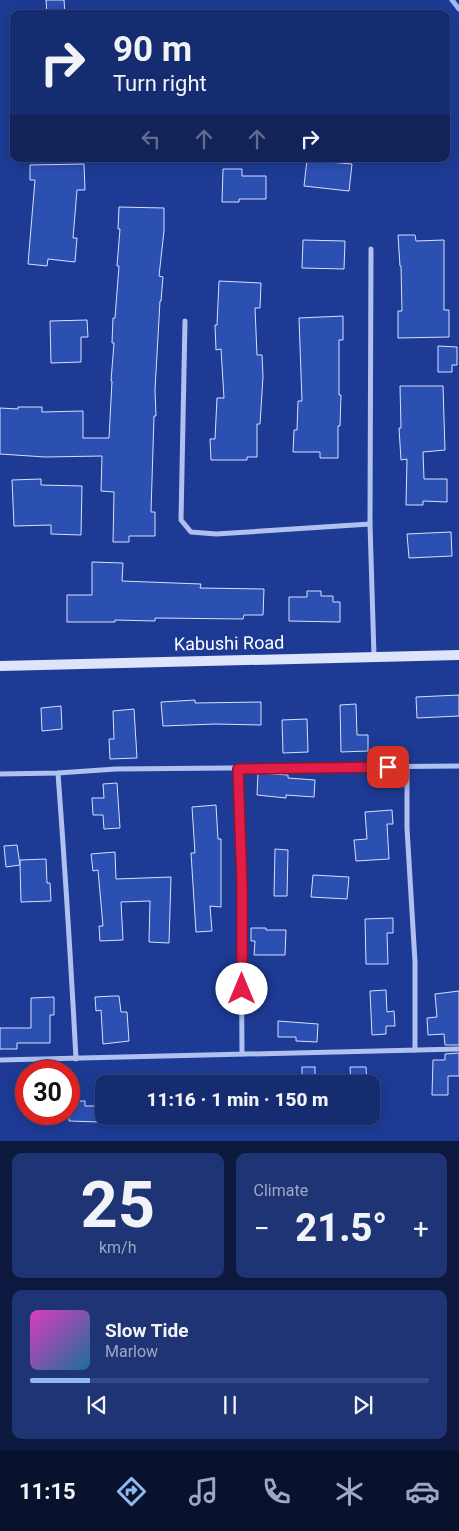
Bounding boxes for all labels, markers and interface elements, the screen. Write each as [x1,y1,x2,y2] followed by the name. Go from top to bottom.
[113,29,192,70] text: 90 m
[30,30,95,95] icon: right
[113,71,207,96] text: Turn right
[137,125,165,153] icon: left
[190,125,218,153] icon: ahead
[243,125,271,153] icon: ahead
[296,125,324,153] icon: right
[174,632,284,654] street label: Kabushi Road
[367,746,409,788] pin
[374,753,402,781] icon: arrive
[215,962,267,1014] position arrow
[15,1060,80,1125] speed limit sign: 30
[146,1088,329,1111] text: 11:16 · 1 min · 150 m
[80,1167,155,1243] text: 25
[254,1181,308,1200] text: Climate
[295,1206,387,1250] text: 21.5°
[254,1212,270,1245] text: −
[413,1212,429,1245] text: +
[99,1238,137,1257] text: km/h
[105,1319,188,1342] text: Slow Tide
[105,1342,158,1361] text: Marlow
[83,1391,111,1419] icon: previous
[216,1391,244,1419] icon: pause
[349,1391,377,1419] icon: next
[114,1474,149,1509] icon: directions
[186,1474,221,1509] icon: music
[259,1474,294,1509] icon: phone
[332,1474,367,1509] icon: climate
[405,1474,440,1509] icon: car
[19,1479,76,1504] text: 11:15

